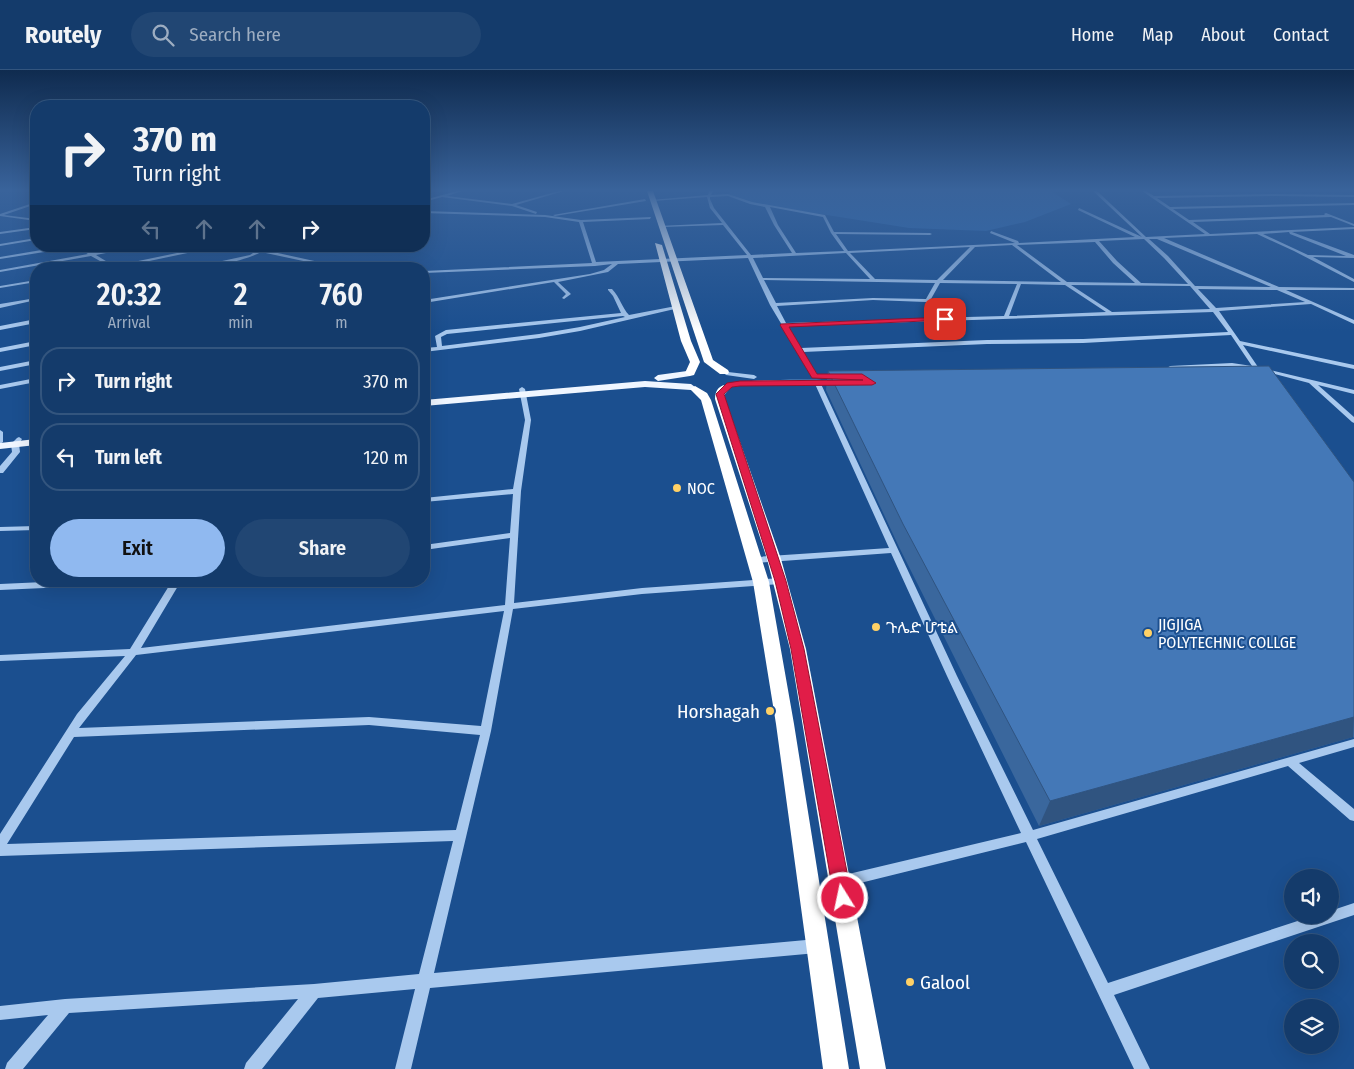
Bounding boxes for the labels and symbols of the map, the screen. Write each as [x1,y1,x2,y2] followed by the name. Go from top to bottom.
[924,298,966,340] pin
[687,479,715,498] place label: NOC
[671,482,683,494] marker: NOC
[1158,615,1296,652] place label: JIGJIGA POLYTECHNIC COLLGE
[886,618,958,637] place label: ጉሌድ ሆቴል
[870,621,882,633] marker: ጉሌድ ሆቴል
[1142,627,1154,639] marker: JIGJIGA POLYTECHNIC COLLGE
[677,700,760,723] place label: Horshagah
[764,705,776,717] marker: Horshagah
[816,871,868,923] position arrow
[920,971,970,994] place label: Galool
[904,976,916,988] marker: Galool

